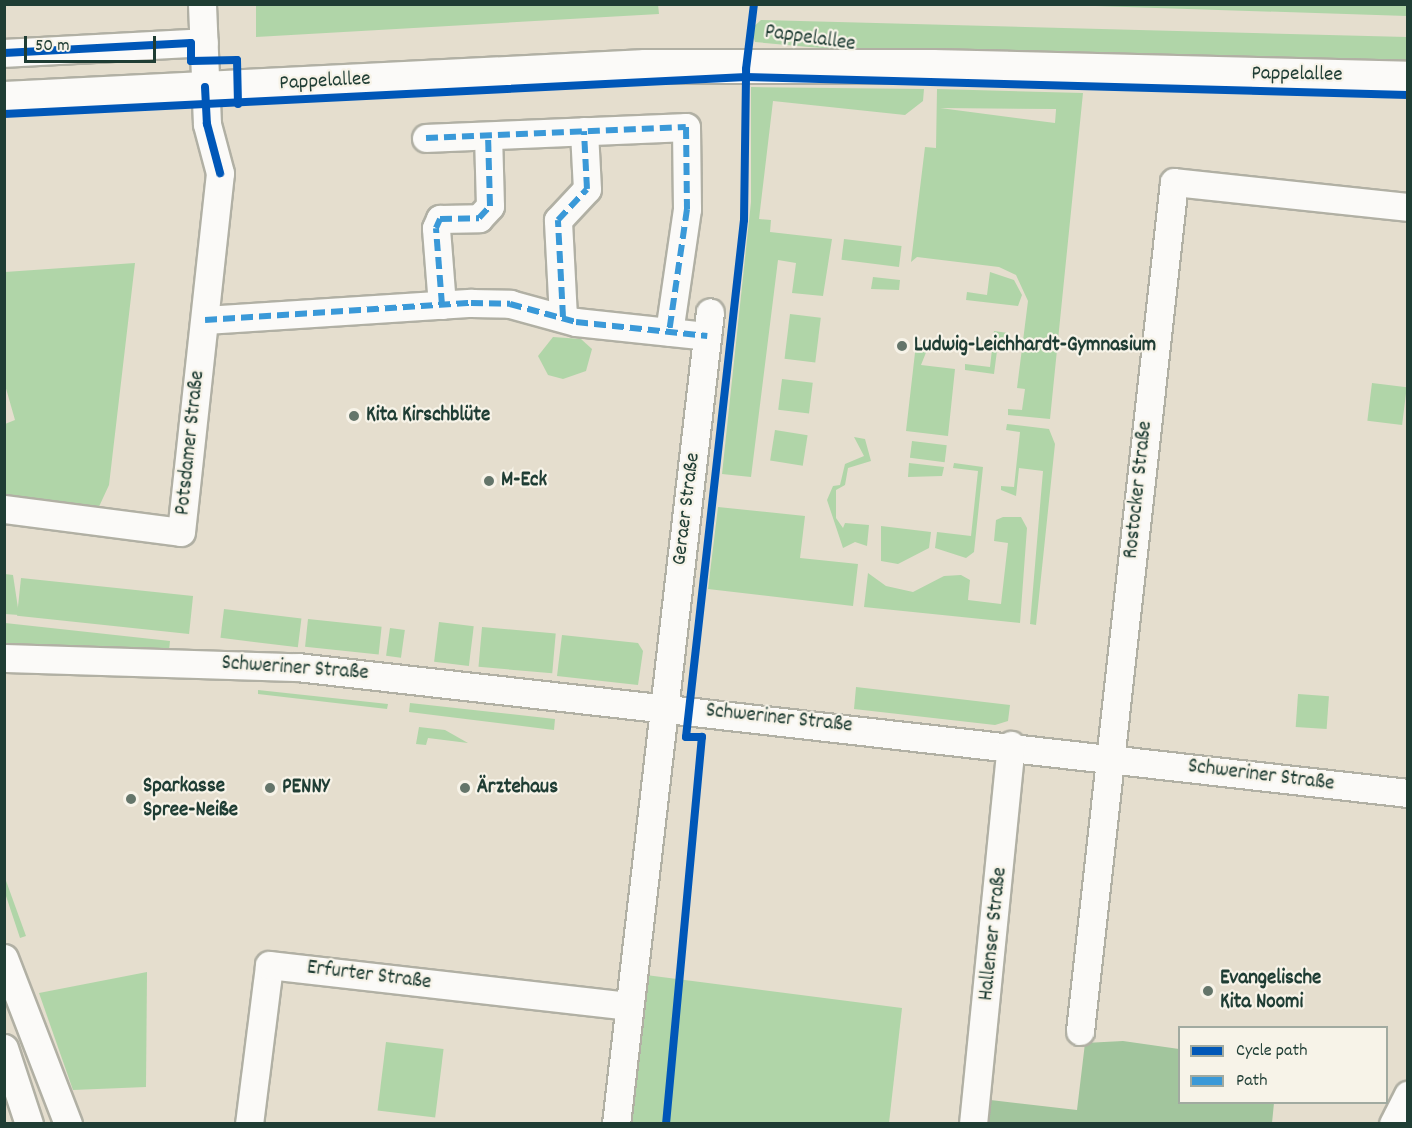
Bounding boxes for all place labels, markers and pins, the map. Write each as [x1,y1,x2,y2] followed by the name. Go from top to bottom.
[914,333,1156,359] place label: Ludwig-Leichhardt-Gymnasium
[895,339,909,353] marker: Ludwig-Leichhardt-Gymnasium
[366,403,490,429] place label: Kita Kirschblüte
[347,409,361,423] marker: Kita Kirschblüte
[501,468,547,494] place label: M-Eck
[482,474,496,488] marker: M-Eck
[143,774,238,824] place label: Sparkasse Spree-Neiße
[282,775,330,801] place label: PENNY
[477,775,558,801] place label: Ärztehaus
[263,781,277,795] marker: PENNY
[458,781,472,795] marker: Ärztehaus
[124,792,138,806] marker: Sparkasse Spree-Neiße
[1220,966,1321,1016] place label: Evangelische Kita Noomi
[1201,984,1215,998] marker: Evangelische Kita Noomi

